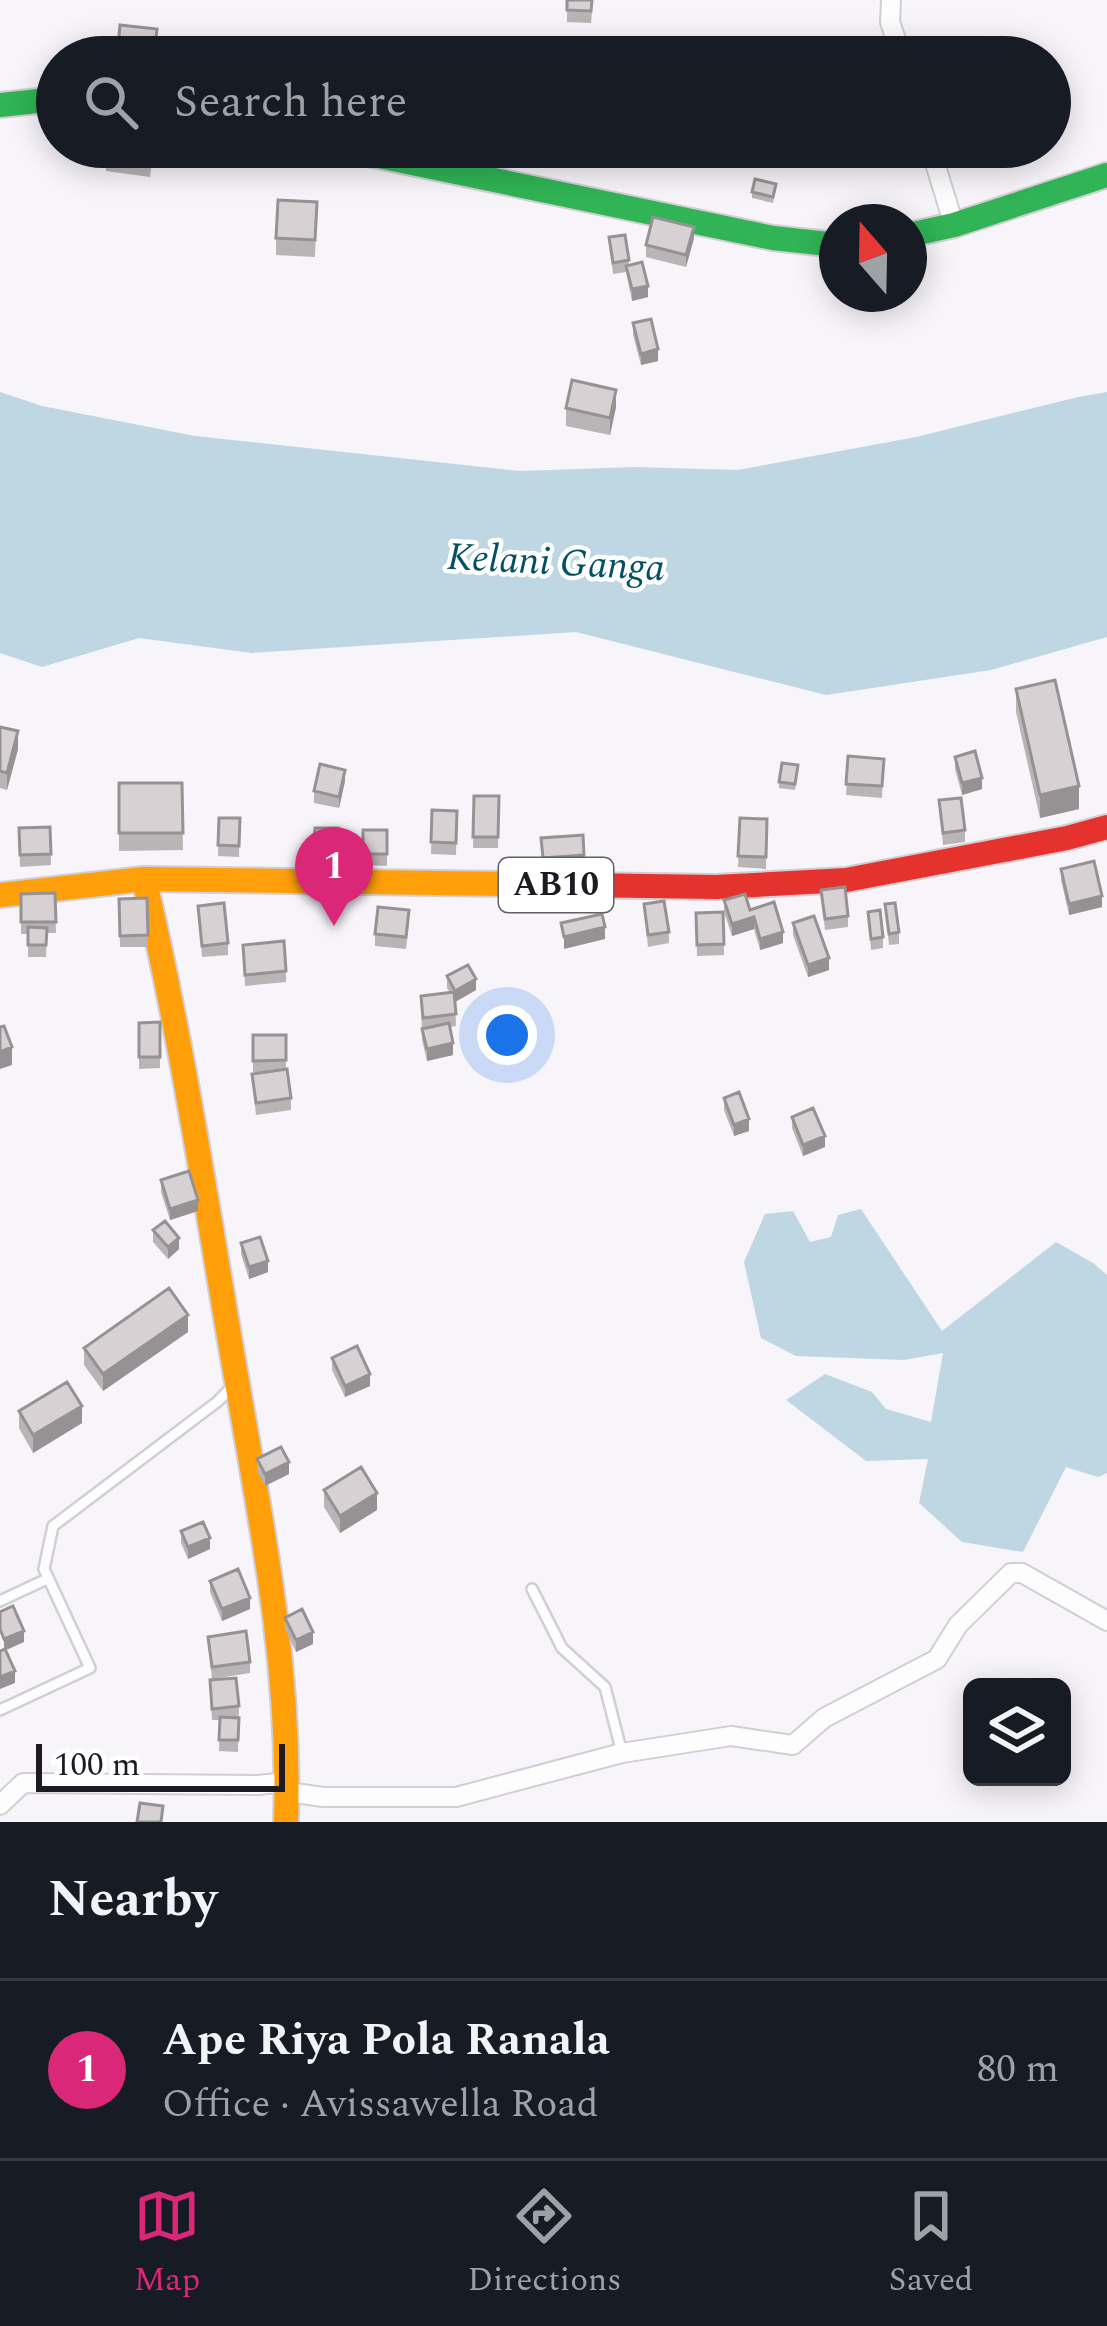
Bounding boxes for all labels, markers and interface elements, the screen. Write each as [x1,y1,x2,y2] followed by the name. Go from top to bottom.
[36,36,1071,168] search box
[174,68,407,137] text: Search here
[78,69,144,135] icon: search
[819,204,927,312] north arrow
[446,528,666,598] water label: Kelani Ganga
[295,827,373,926] pin: 1
[499,858,613,912] road number: AB10
[477,1005,537,1065] your location
[963,1678,1071,1786] map controls
[963,1678,1071,1786] button: layers
[36,1738,285,1791] scale bar
[54,1740,140,1790] text: 100 m
[48,1861,217,1939] text: Nearby
[162,2006,610,2075] text: Ape Riya Pola Ranala
[76,2040,98,2099] text: 1
[977,2040,1059,2099] text: 80 m
[162,2075,598,2134] text: Office · Avissawella Road
[134,2183,200,2305] tab: Map
[467,2183,621,2305] tab: Directions
[889,2183,973,2305] tab: Saved

